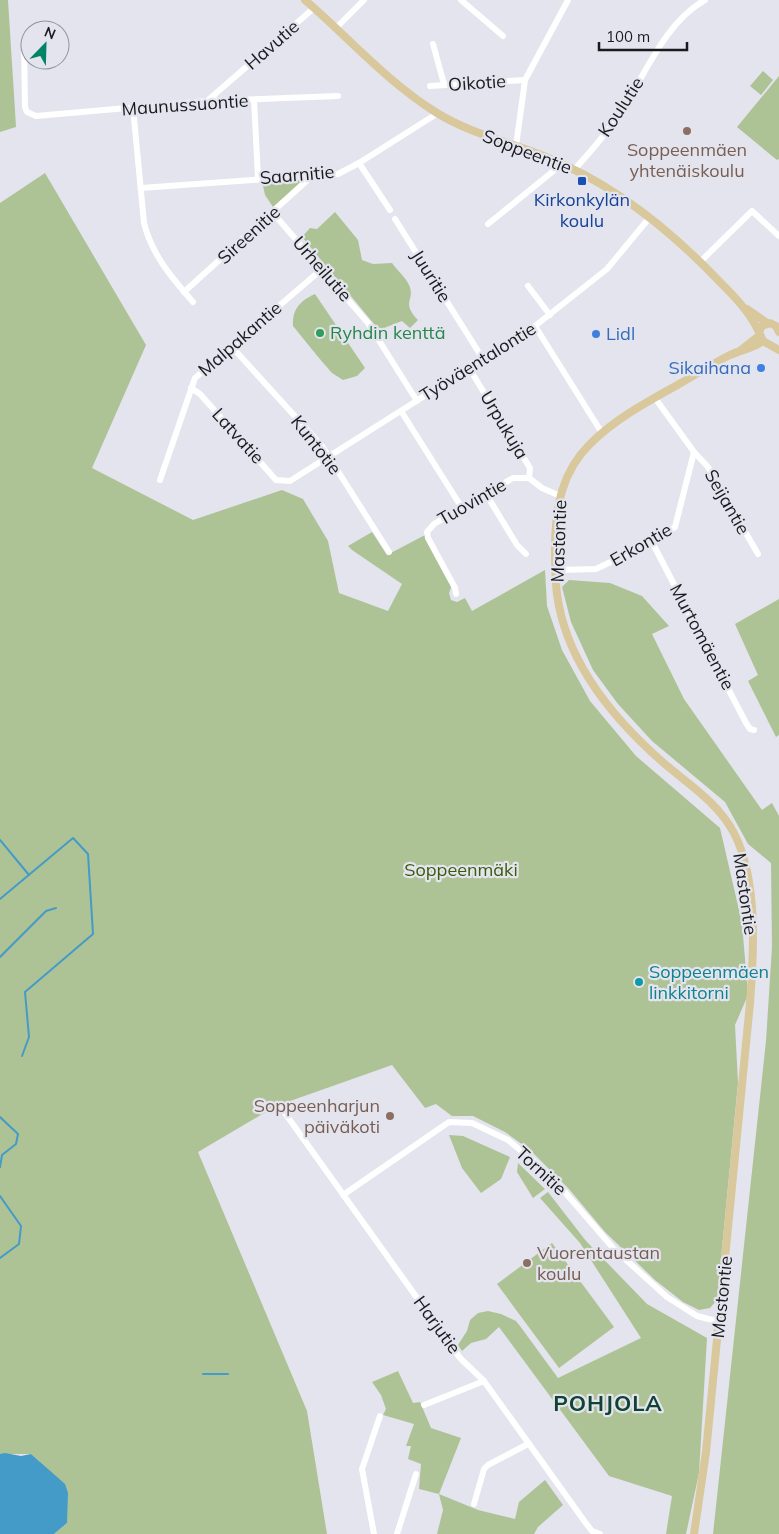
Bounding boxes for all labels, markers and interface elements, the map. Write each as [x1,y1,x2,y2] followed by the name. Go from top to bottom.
[240,15,304,75] street label: Havutie
[20,20,70,70] north arrow
[599,20,686,52] scale bar
[42,23,58,43] text: N
[606,27,650,46] text: 100 m
[447,69,507,96] street label: Oikotie
[593,72,648,141] street label: Koulutie
[121,89,249,120] street label: Maunussuontie
[479,124,575,179] street label: Soppeentie
[681,125,693,137] marker: Soppeenmäen yhtenäiskoulu
[627,138,747,182] place label: Soppeenmäen yhtenäiskoulu
[259,160,335,189] street label: Saarnitie
[576,175,588,187] marker: Kirkonkylän koulu
[534,188,630,232] place label: Kirkonkylän koulu
[212,200,285,269] street label: Sireenitie
[288,231,357,306] street label: Urheilutie
[406,245,457,306] street label: Juuritie
[193,296,286,381] street label: Malpakantie
[415,317,540,406] street label: Työväentalontie
[330,321,445,344] place label: Ryhdin kenttä
[606,322,635,345] place label: Lidl
[314,327,326,339] marker: Ryhdin kenttä
[590,328,602,340] marker: Lidl
[669,356,751,379] place label: Sikaihana
[755,362,767,374] marker: Sikaihana
[475,386,534,463] street label: Urpukuja
[207,403,270,468] street label: Latvatie
[286,410,347,479] street label: Kuntotie
[700,465,755,538] street label: Seijantie
[434,473,510,530] street label: Tuovintie
[546,499,571,583] street label: Mastontie
[606,518,676,571] street label: Erkontie
[665,580,740,694] street label: Murtomäentie
[728,851,763,936] street label: Mastontie
[404,858,518,881] park label: Soppeenmäki
[649,960,769,1004] place label: Soppeenmäen linkkitorni
[633,976,645,988] marker: Soppeenmäen linkkitorni
[254,1094,380,1138] place label: Soppeenharjun päiväkoti
[384,1110,396,1122] marker: Soppeenharjun päiväkoti
[511,1141,572,1200] street label: Tornitie
[537,1241,660,1285] place label: Vuorentaustan koulu
[706,1255,737,1339] street label: Mastontie
[521,1257,533,1269] marker: Vuorentaustan koulu
[409,1291,466,1358] street label: Harjutie
[553,1389,663,1417] district label: POHJOLA

